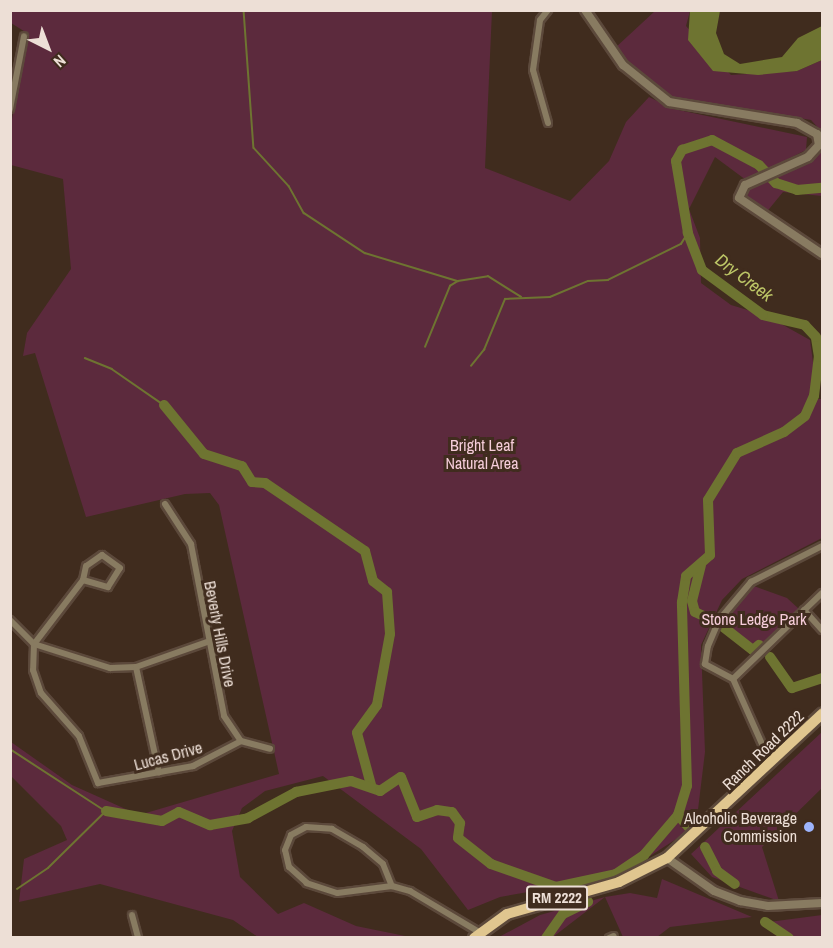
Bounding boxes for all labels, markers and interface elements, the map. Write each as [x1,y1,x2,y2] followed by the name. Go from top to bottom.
[18,18,78,78] north arrow
[49,50,71,73] text: N
[711,249,777,307] water label: Dry Creek
[445,435,519,473] park label: Bright Leaf Natural Area
[200,579,240,689] street label: Beverly Hills Drive
[701,609,807,629] park label: Stone Ledge Park
[718,706,808,794] street label: Ranch Road 2222
[132,738,204,774] street label: Lucas Drive
[684,808,797,846] place label: Alcoholic Beverage Commission
[802,820,816,834] marker: Alcoholic Beverage Commission
[526,886,588,910] road number: RM 2222

